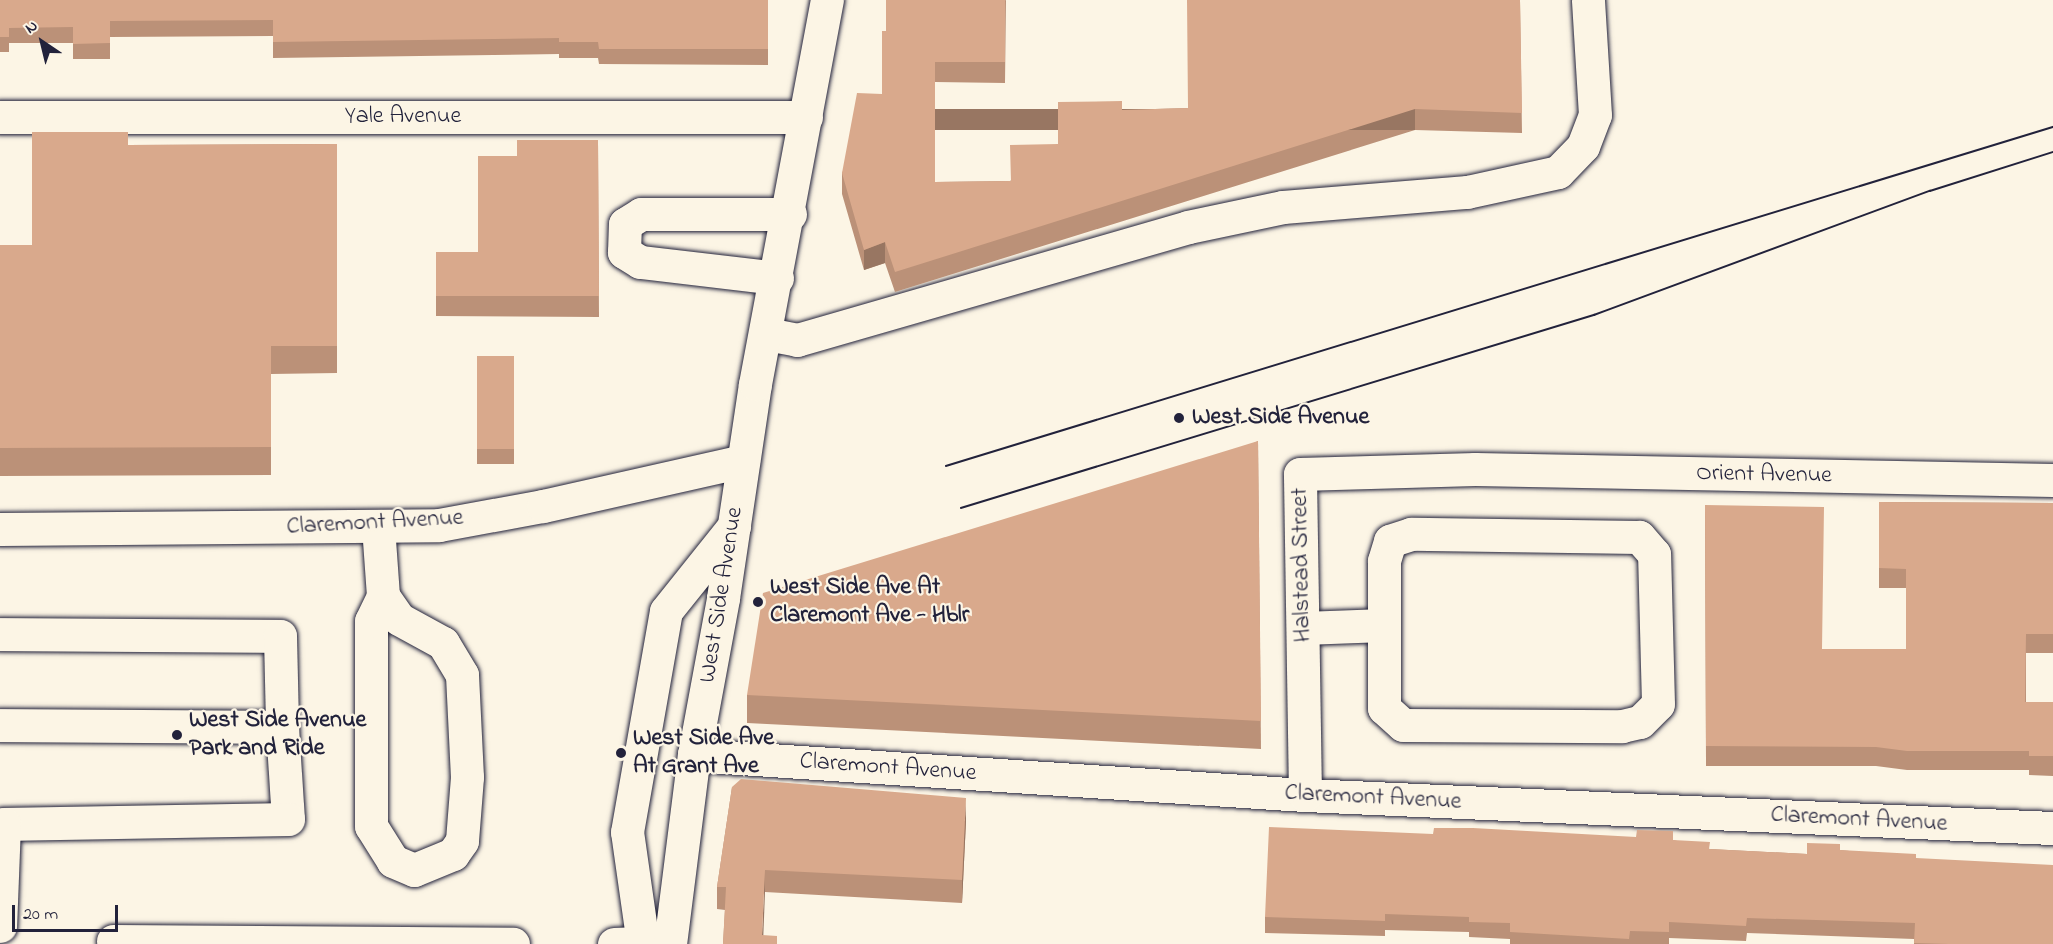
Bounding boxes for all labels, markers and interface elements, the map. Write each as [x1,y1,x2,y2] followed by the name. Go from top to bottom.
[12,12,72,72] north arrow
[20,14,43,40] text: N
[345,103,461,131] street label: Yale Avenue
[1192,404,1369,432] place label: West Side Avenue
[1170,409,1188,427] marker: West Side Avenue
[1696,459,1832,491] street label: Orient Avenue
[1286,487,1318,643] street label: Halstead Street
[286,504,464,542] street label: Claremont Avenue
[694,505,750,685] street label: West Side Avenue
[770,574,969,630] place label: West Side Ave At Claremont Ave - Hblr
[751,595,765,609] marker: West Side Ave At Claremont Ave - Hblr
[189,707,366,763] place label: West Side Avenue Park and Ride
[633,725,774,781] place label: West Side Ave At Grant Ave
[170,728,184,742] marker: West Side Avenue Park and Ride
[614,746,628,760] marker: West Side Ave At Grant Ave
[799,747,977,789] street label: Claremont Avenue
[1284,779,1462,817] street label: Claremont Avenue
[1770,801,1948,839] street label: Claremont Avenue
[15,893,122,931] scale bar
[23,902,58,928] text: 20 m

